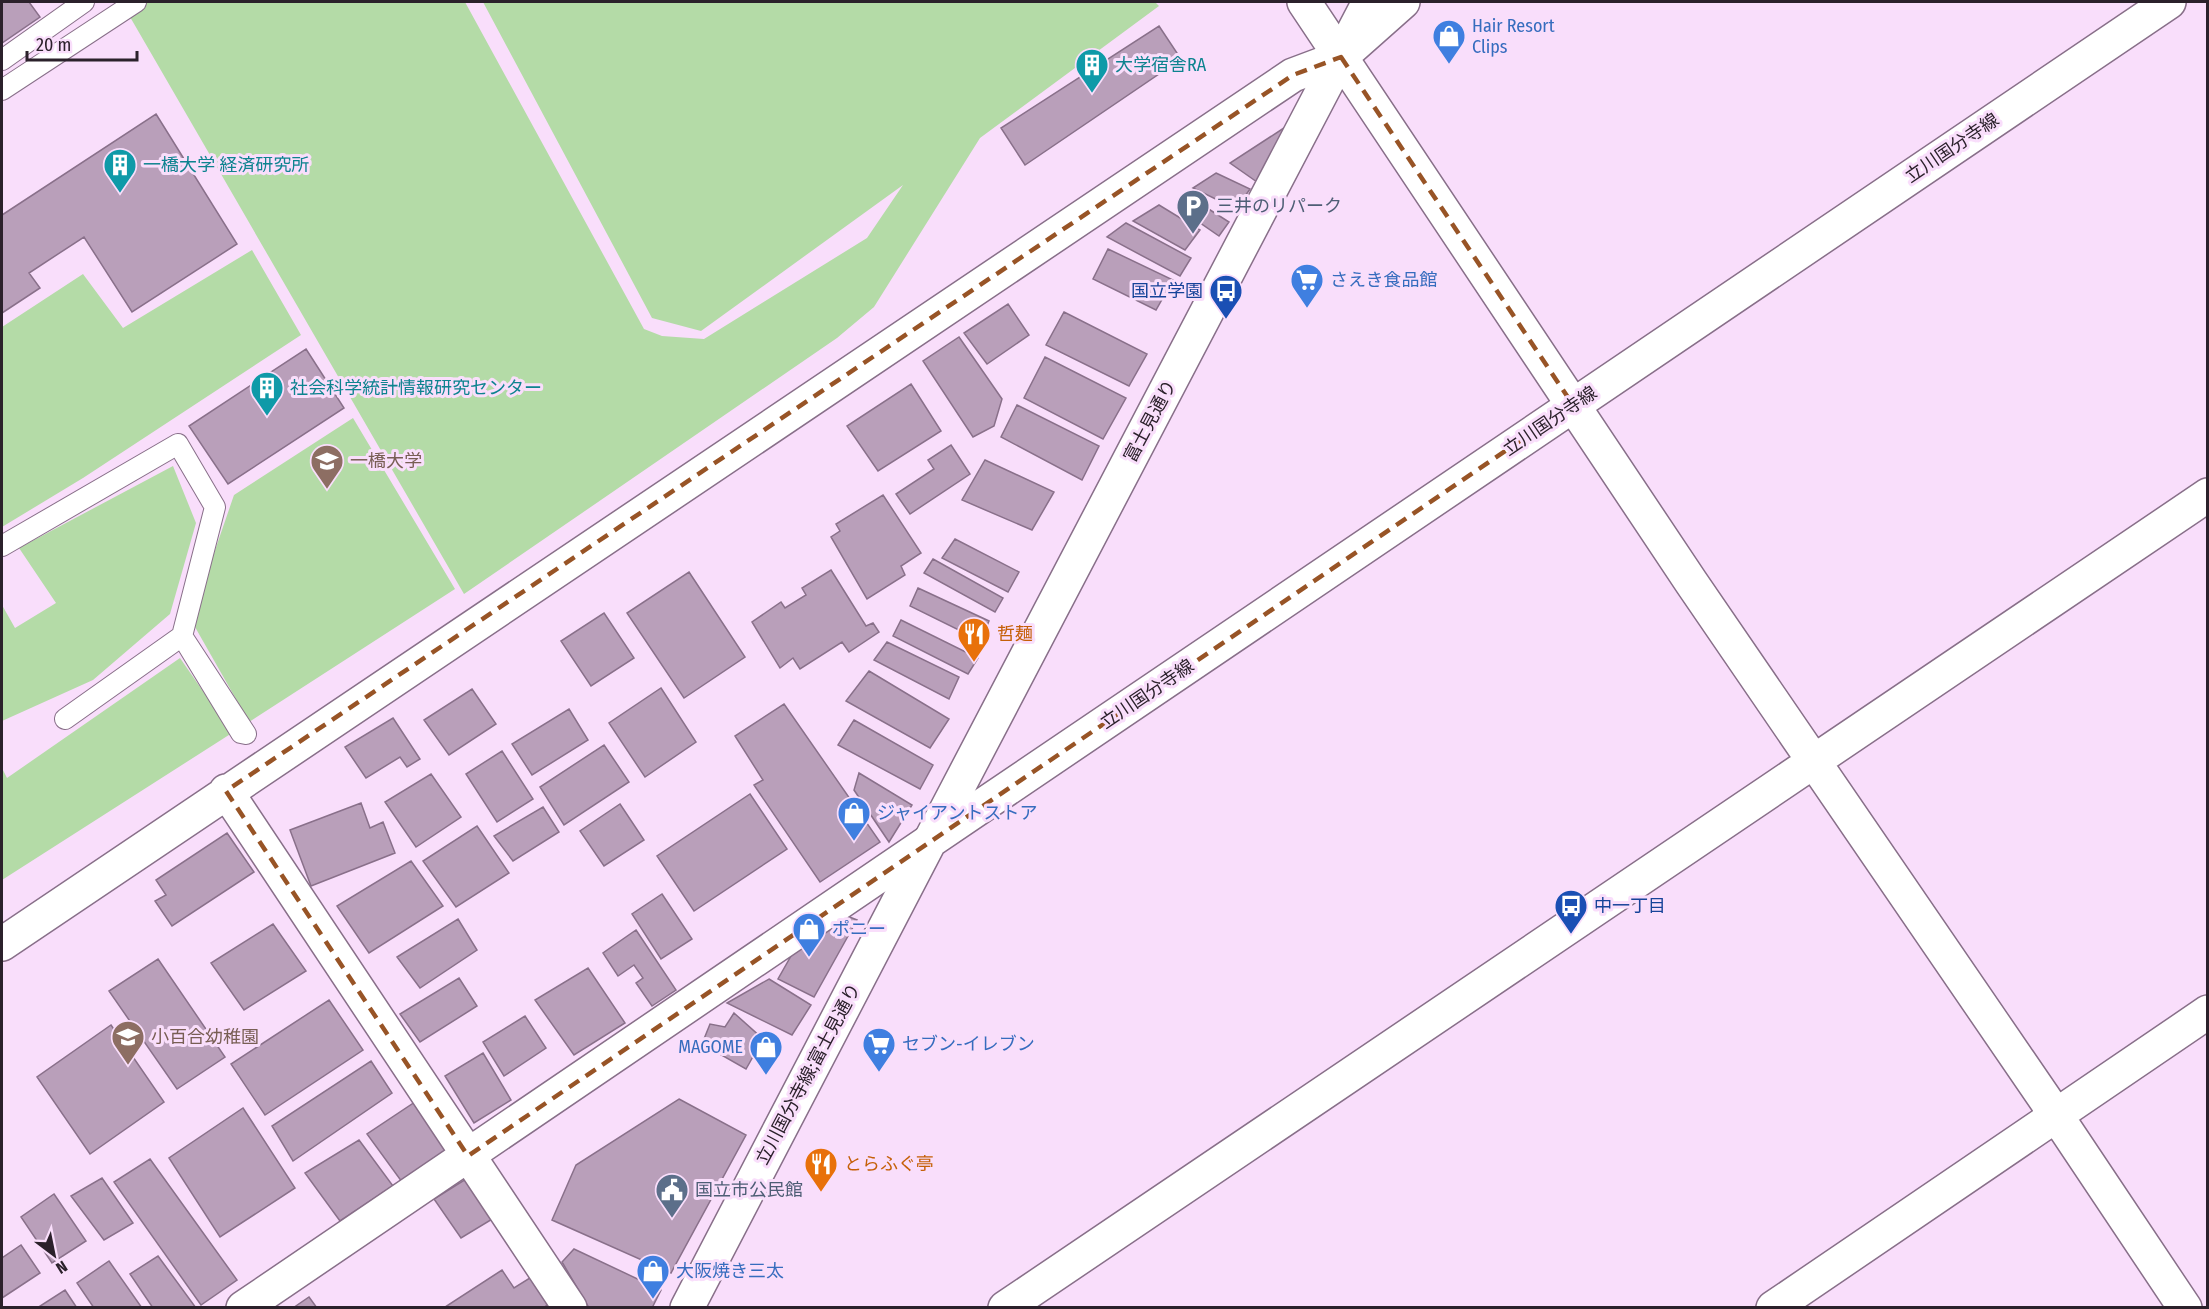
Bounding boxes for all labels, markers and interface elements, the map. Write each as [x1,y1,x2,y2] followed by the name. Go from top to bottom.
[1472,15,1555,58] place label: Hair Resort Clips
[1431,18,1467,65] shop icon: Hair Resort Clips
[27,24,136,62] scale bar
[36,34,71,56] text: 20 m
[1074,47,1110,94] building icon: 大学宿舎RA
[1115,54,1207,76] place label: 大学宿舎RA
[1901,109,2003,187] street label: 立川国分寺線
[102,147,138,194] building icon: 一橋大学 経済研究所
[143,154,309,176] place label: 一橋大学 経済研究所
[1175,188,1211,235] parking icon: 三井のリパーク
[1216,195,1342,217] place label: 三井のリパーク
[1289,262,1325,309] supermarket icon: さえき食品館
[1330,269,1437,291] place label: さえき食品館
[1208,273,1244,320] bus stop icon: 国立学園
[1131,280,1203,302] place label: 国立学園
[249,370,285,417] building icon: 社会科学統計情報研究センター
[1119,376,1181,466] street label: 富士見通り
[290,377,542,399] place label: 社会科学統計情報研究センター
[1499,382,1601,460] street label: 立川国分寺線
[309,443,345,490] school or university icon: 一橋大学
[350,450,422,472] place label: 一橋大学
[956,616,992,663] restaurant icon: 哲麺
[997,623,1033,645] place label: 哲麺
[1096,655,1198,733] street label: 立川国分寺線
[836,795,872,842] shop icon: ジャイアントストア
[877,802,1037,824] place label: ジャイアントストア
[1553,888,1589,935] bus stop icon: 中一丁目
[1594,895,1666,917] place label: 中一丁目
[791,911,827,958] shop icon: ポニー
[832,918,886,940] place label: ポニー
[751,980,865,1168] street label: 立川国分寺線;富士見通り
[110,1019,146,1066] school or university icon: 小百合幼稚園
[151,1026,259,1048] place label: 小百合幼稚園
[861,1026,897,1073] supermarket icon: セブン-イレブン
[748,1029,784,1076] shop icon: MAGOME
[902,1033,1035,1055] place label: セブン-イレブン
[678,1036,743,1058] place label: MAGOME
[803,1146,839,1193] restaurant icon: とらふぐ亭
[844,1153,934,1175] place label: とらふぐ亭
[654,1172,690,1219] public building icon: 国立市公民館
[695,1179,803,1201] place label: 国立市公民館
[24,1225,84,1285] north arrow
[635,1253,671,1300] shop icon: 大阪焼き三太
[53,1257,71,1278] text: N
[676,1260,784,1282] place label: 大阪焼き三太

